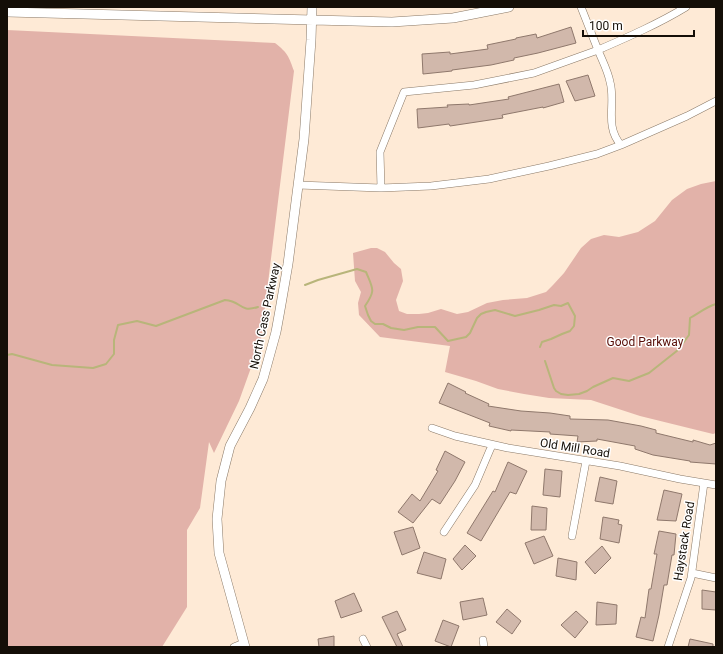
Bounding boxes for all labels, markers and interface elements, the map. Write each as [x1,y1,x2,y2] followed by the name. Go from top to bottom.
[583,12,694,38] scale bar
[589,19,623,33] text: 100 m
[247,261,283,370] street label: North Cass Parkway
[607,335,684,349] park label: Good Parkway
[539,436,611,460] street label: Old Mill Road
[671,500,697,582] street label: Haystack Road

